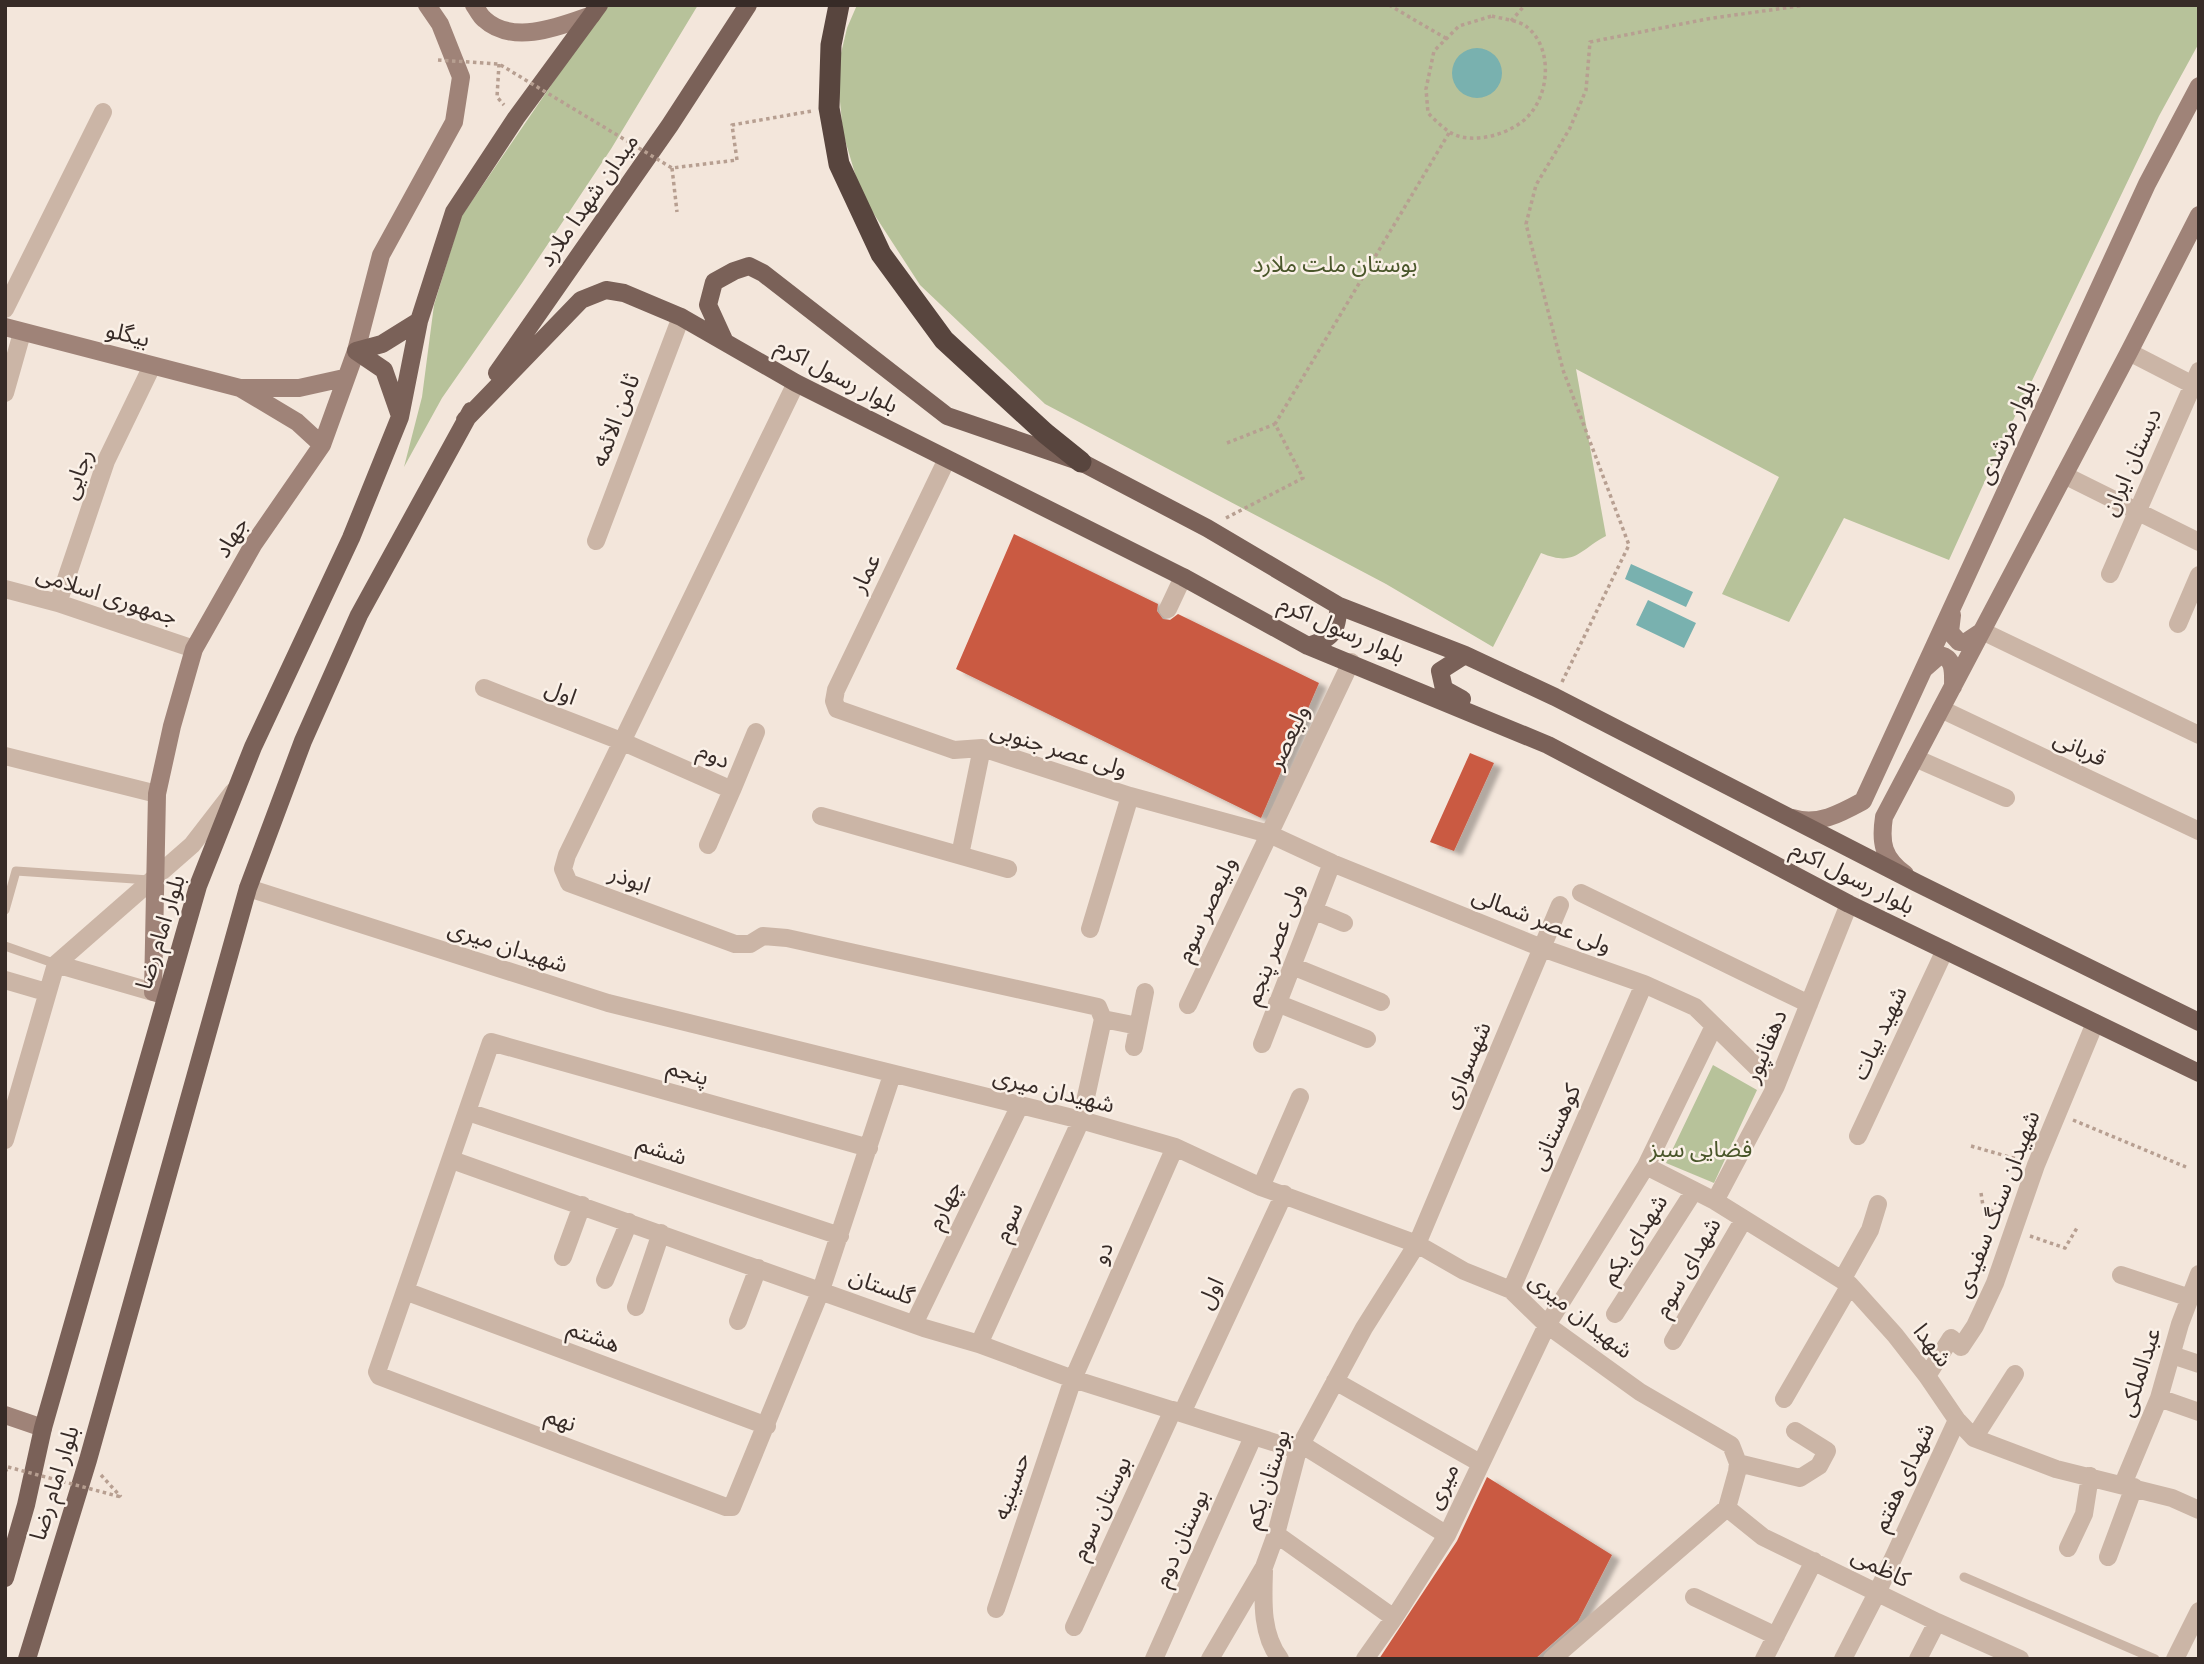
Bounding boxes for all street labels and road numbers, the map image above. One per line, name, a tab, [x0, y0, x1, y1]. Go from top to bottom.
street label: میدان شهدا ملارد	[531, 127, 644, 272]
street label: بیگلو	[103, 314, 153, 353]
street label: بلوار رسول اکرم	[769, 330, 904, 423]
street label: ثامن الائمه	[584, 369, 645, 470]
street label: بلوار مرشدی	[1969, 375, 2042, 488]
street label: دبستان ایران	[2094, 403, 2167, 520]
street label: رجایی	[54, 445, 99, 503]
street label: جهاد	[207, 511, 253, 562]
street label: عمار	[842, 548, 886, 598]
street label: جمهوری اسلامی	[33, 558, 181, 631]
street label: بلوار رسول اکرم	[1273, 588, 1410, 673]
street label: اول	[541, 672, 581, 711]
street label: ولیعصر	[1260, 700, 1315, 775]
street label: ولی عصر جنوبی	[987, 714, 1131, 783]
street label: قربانی	[2049, 723, 2111, 772]
street label: دوم	[692, 735, 735, 778]
street label: بلوار رسول اکرم	[1785, 833, 1920, 924]
street label: ولیعصر سوم	[1169, 851, 1246, 968]
street label: ابوذر	[605, 857, 655, 899]
street label: بلوار امام رضا	[128, 871, 195, 994]
street label: ولی عصر پنجم	[1237, 879, 1313, 1010]
street label: ولی عصر شمالی	[1468, 880, 1616, 959]
street label: شهیدان میری	[445, 913, 572, 978]
street label: شهید بیات	[1844, 981, 1912, 1084]
street label: دهقانپور	[1736, 1005, 1794, 1088]
street label: شهسواری	[1434, 1017, 1497, 1113]
street label: پنجم	[663, 1052, 712, 1094]
street label: شهیدان میری	[990, 1060, 1118, 1119]
street label: کوهستانی	[1523, 1079, 1587, 1174]
street label: شهیدان سنگ سفیدی	[1948, 1106, 2045, 1301]
street label: ششم	[633, 1128, 691, 1174]
street label: چهارم	[919, 1176, 971, 1236]
street label: شهدای یکم	[1594, 1188, 1676, 1291]
street label: سوم	[986, 1198, 1033, 1248]
street label: شهدای سوم	[1646, 1212, 1730, 1324]
street label: دو	[1084, 1237, 1119, 1268]
street label: گلستان	[846, 1260, 919, 1310]
street label: شهیدان میری	[1523, 1265, 1639, 1364]
street label: اول	[1190, 1272, 1229, 1313]
street label: هشتم	[563, 1313, 625, 1361]
street label: شهدا	[1908, 1317, 1959, 1372]
street label: عبدالملکی	[2111, 1324, 2166, 1420]
street label: نهم	[541, 1399, 581, 1440]
street label: شهدای هفتم	[1865, 1418, 1943, 1537]
street label: بلوار امام رضا	[22, 1422, 89, 1545]
street label: بوستان یکم	[1237, 1426, 1299, 1533]
street label: حسینیه	[986, 1448, 1035, 1523]
street label: بوستان سوم	[1064, 1451, 1141, 1566]
street label: میری	[1418, 1458, 1465, 1513]
street label: بوستان دوم	[1146, 1485, 1219, 1593]
street label: کاظمی	[1847, 1540, 1916, 1592]

